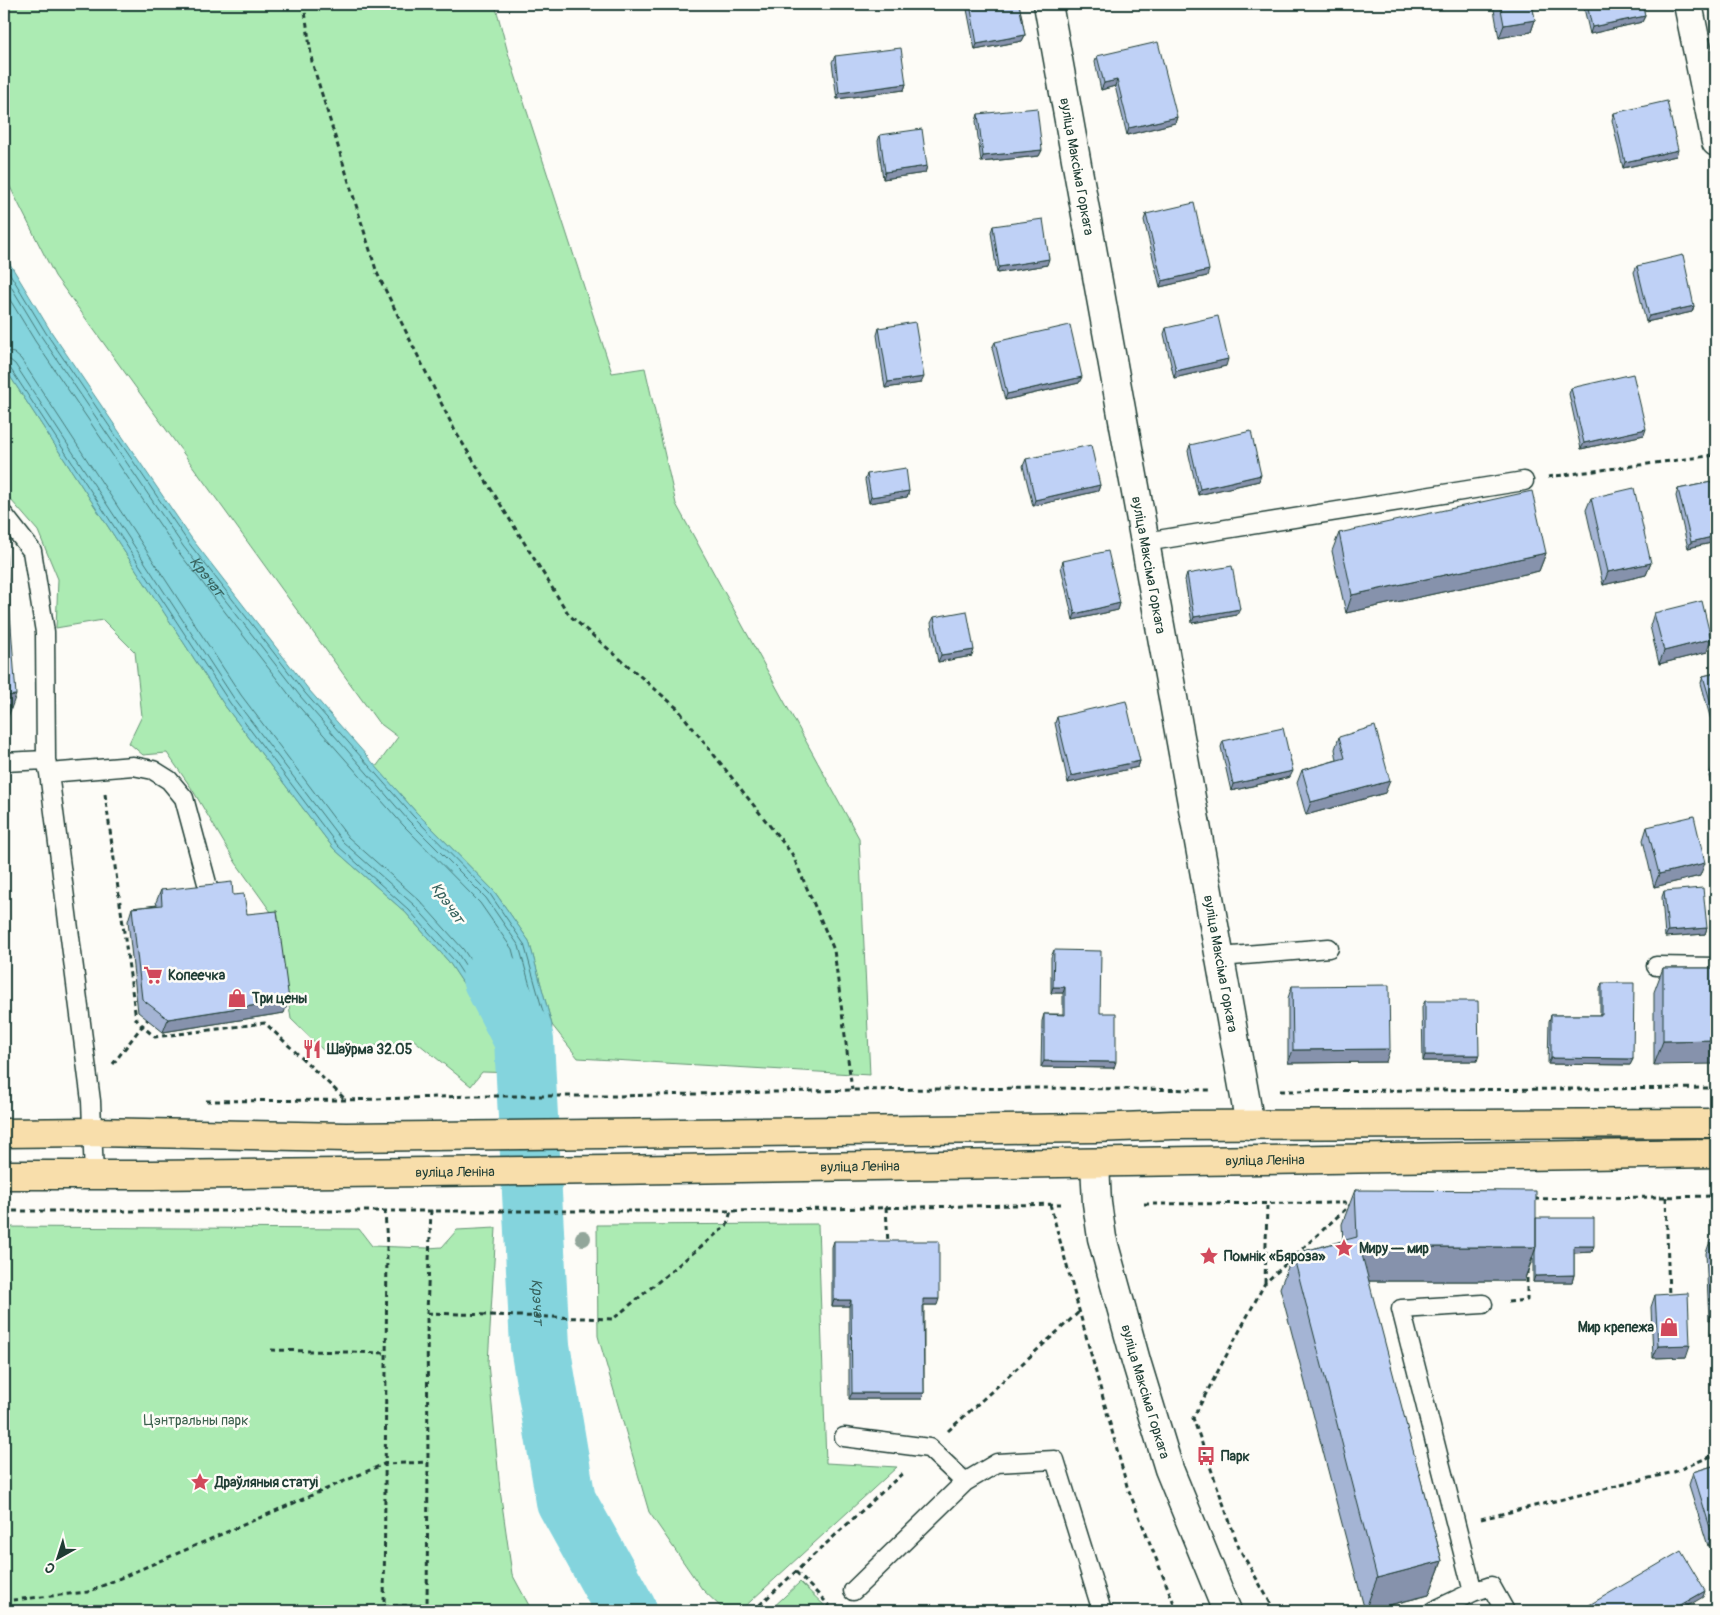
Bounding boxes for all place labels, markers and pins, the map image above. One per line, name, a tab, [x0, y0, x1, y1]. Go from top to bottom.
supermarket icon: Копеечка	[142, 964, 164, 986]
place label: Копеечка	[168, 967, 226, 984]
shop icon: Три цены	[226, 987, 248, 1009]
place label: Три цены	[251, 990, 307, 1007]
restaurant icon: Шаўрма 32.05	[301, 1038, 323, 1060]
place label: Шаўрма 32.05	[326, 1041, 413, 1058]
place icon: Миру — мир	[1333, 1237, 1355, 1259]
place label: Миру — мир	[1359, 1240, 1429, 1257]
place icon: Помнік «Бяроза»	[1198, 1245, 1220, 1267]
place label: Помнік «Бяроза»	[1224, 1248, 1326, 1265]
shop icon: Мир крепежа	[1658, 1316, 1680, 1338]
place label: Мир крепежа	[1578, 1319, 1654, 1336]
bus stop icon: Парк	[1195, 1445, 1217, 1467]
place label: Парк	[1221, 1448, 1250, 1465]
place icon: Драўляныя статуі	[189, 1471, 211, 1493]
place label: Драўляныя статуі	[214, 1474, 318, 1491]

